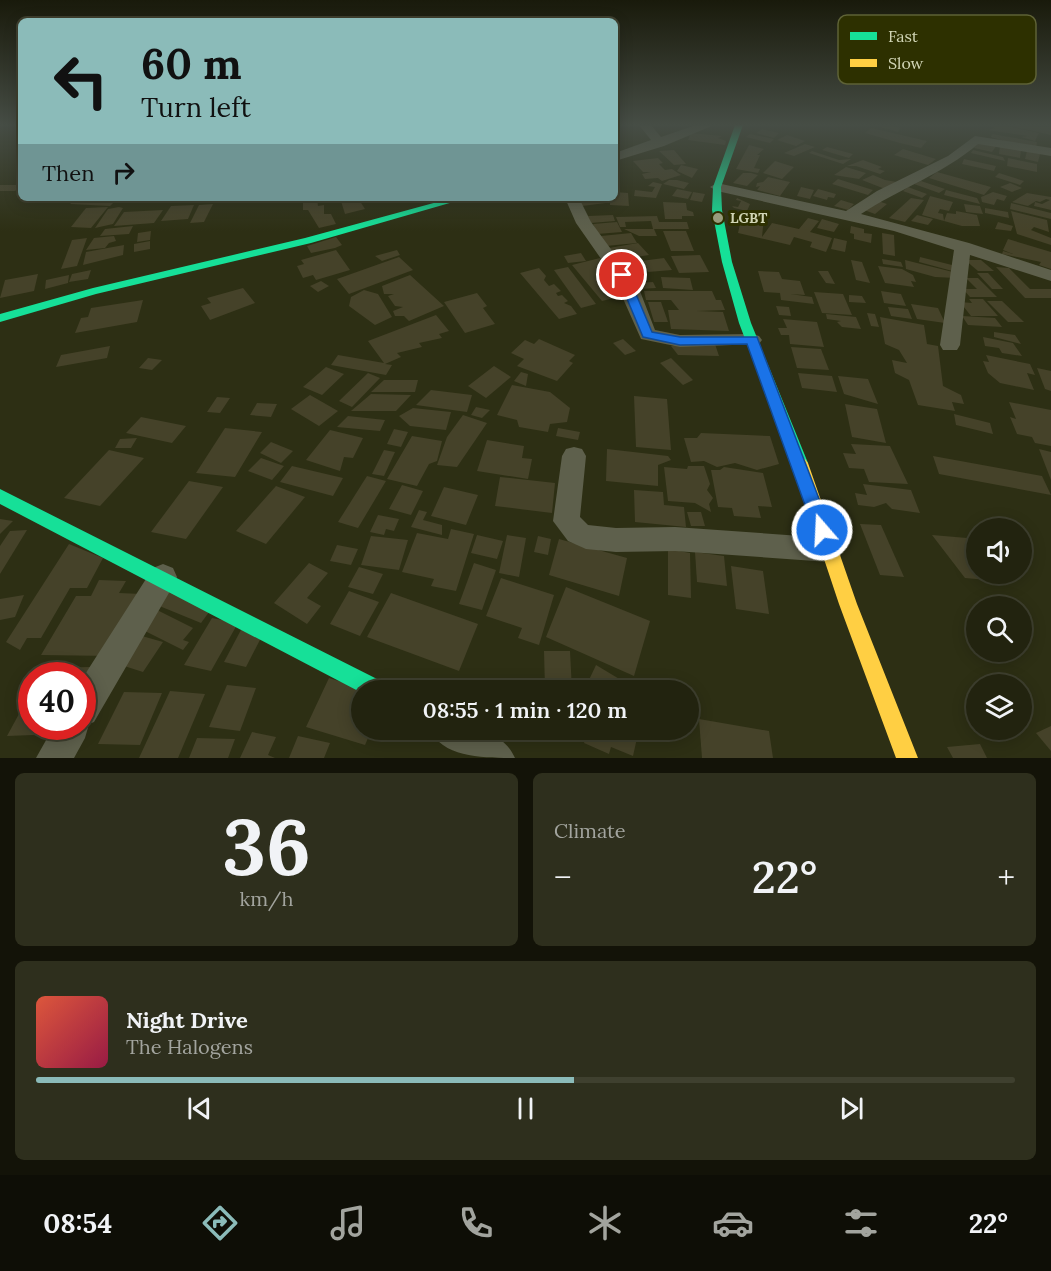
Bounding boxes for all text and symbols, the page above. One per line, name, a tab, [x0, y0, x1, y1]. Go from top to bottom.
legend	[838, 15, 1036, 84]
text: Fast	[888, 26, 919, 46]
text: 60 m	[141, 37, 242, 91]
icon: left	[42, 42, 120, 120]
text: Slow	[888, 53, 924, 73]
text: Turn left	[141, 90, 251, 124]
icon: right	[107, 156, 140, 189]
text: Then	[42, 159, 95, 187]
place label: LGBT	[730, 209, 767, 227]
marker: LGBT	[711, 211, 725, 225]
pin	[596, 249, 647, 300]
icon: arrive	[605, 258, 638, 291]
position arrow	[790, 498, 854, 562]
map controls	[966, 518, 1032, 740]
button: sound	[966, 518, 1032, 584]
button: search	[966, 596, 1032, 662]
speed limit sign: 40	[18, 662, 96, 740]
button: layers	[966, 674, 1032, 740]
text: 08:55 · 1 min · 120 m	[423, 696, 627, 724]
text: 36	[222, 797, 311, 896]
text: Climate	[554, 818, 626, 843]
text: 22°	[752, 848, 817, 905]
text: −	[554, 856, 572, 898]
text: +	[998, 856, 1015, 898]
text: km/h	[239, 886, 294, 911]
text: Night Drive	[126, 1006, 248, 1034]
text: The Halogens	[126, 1034, 253, 1059]
icon: previous	[183, 1092, 216, 1125]
icon: pause	[509, 1092, 542, 1125]
icon: next	[835, 1092, 868, 1125]
icon: directions	[199, 1202, 241, 1244]
icon: music	[327, 1202, 369, 1244]
icon: phone	[455, 1202, 497, 1244]
icon: climate	[584, 1202, 626, 1244]
icon: car	[712, 1202, 754, 1244]
icon: filters	[840, 1202, 882, 1244]
text: 08:54	[43, 1206, 112, 1240]
text: 22°	[969, 1206, 1008, 1240]

